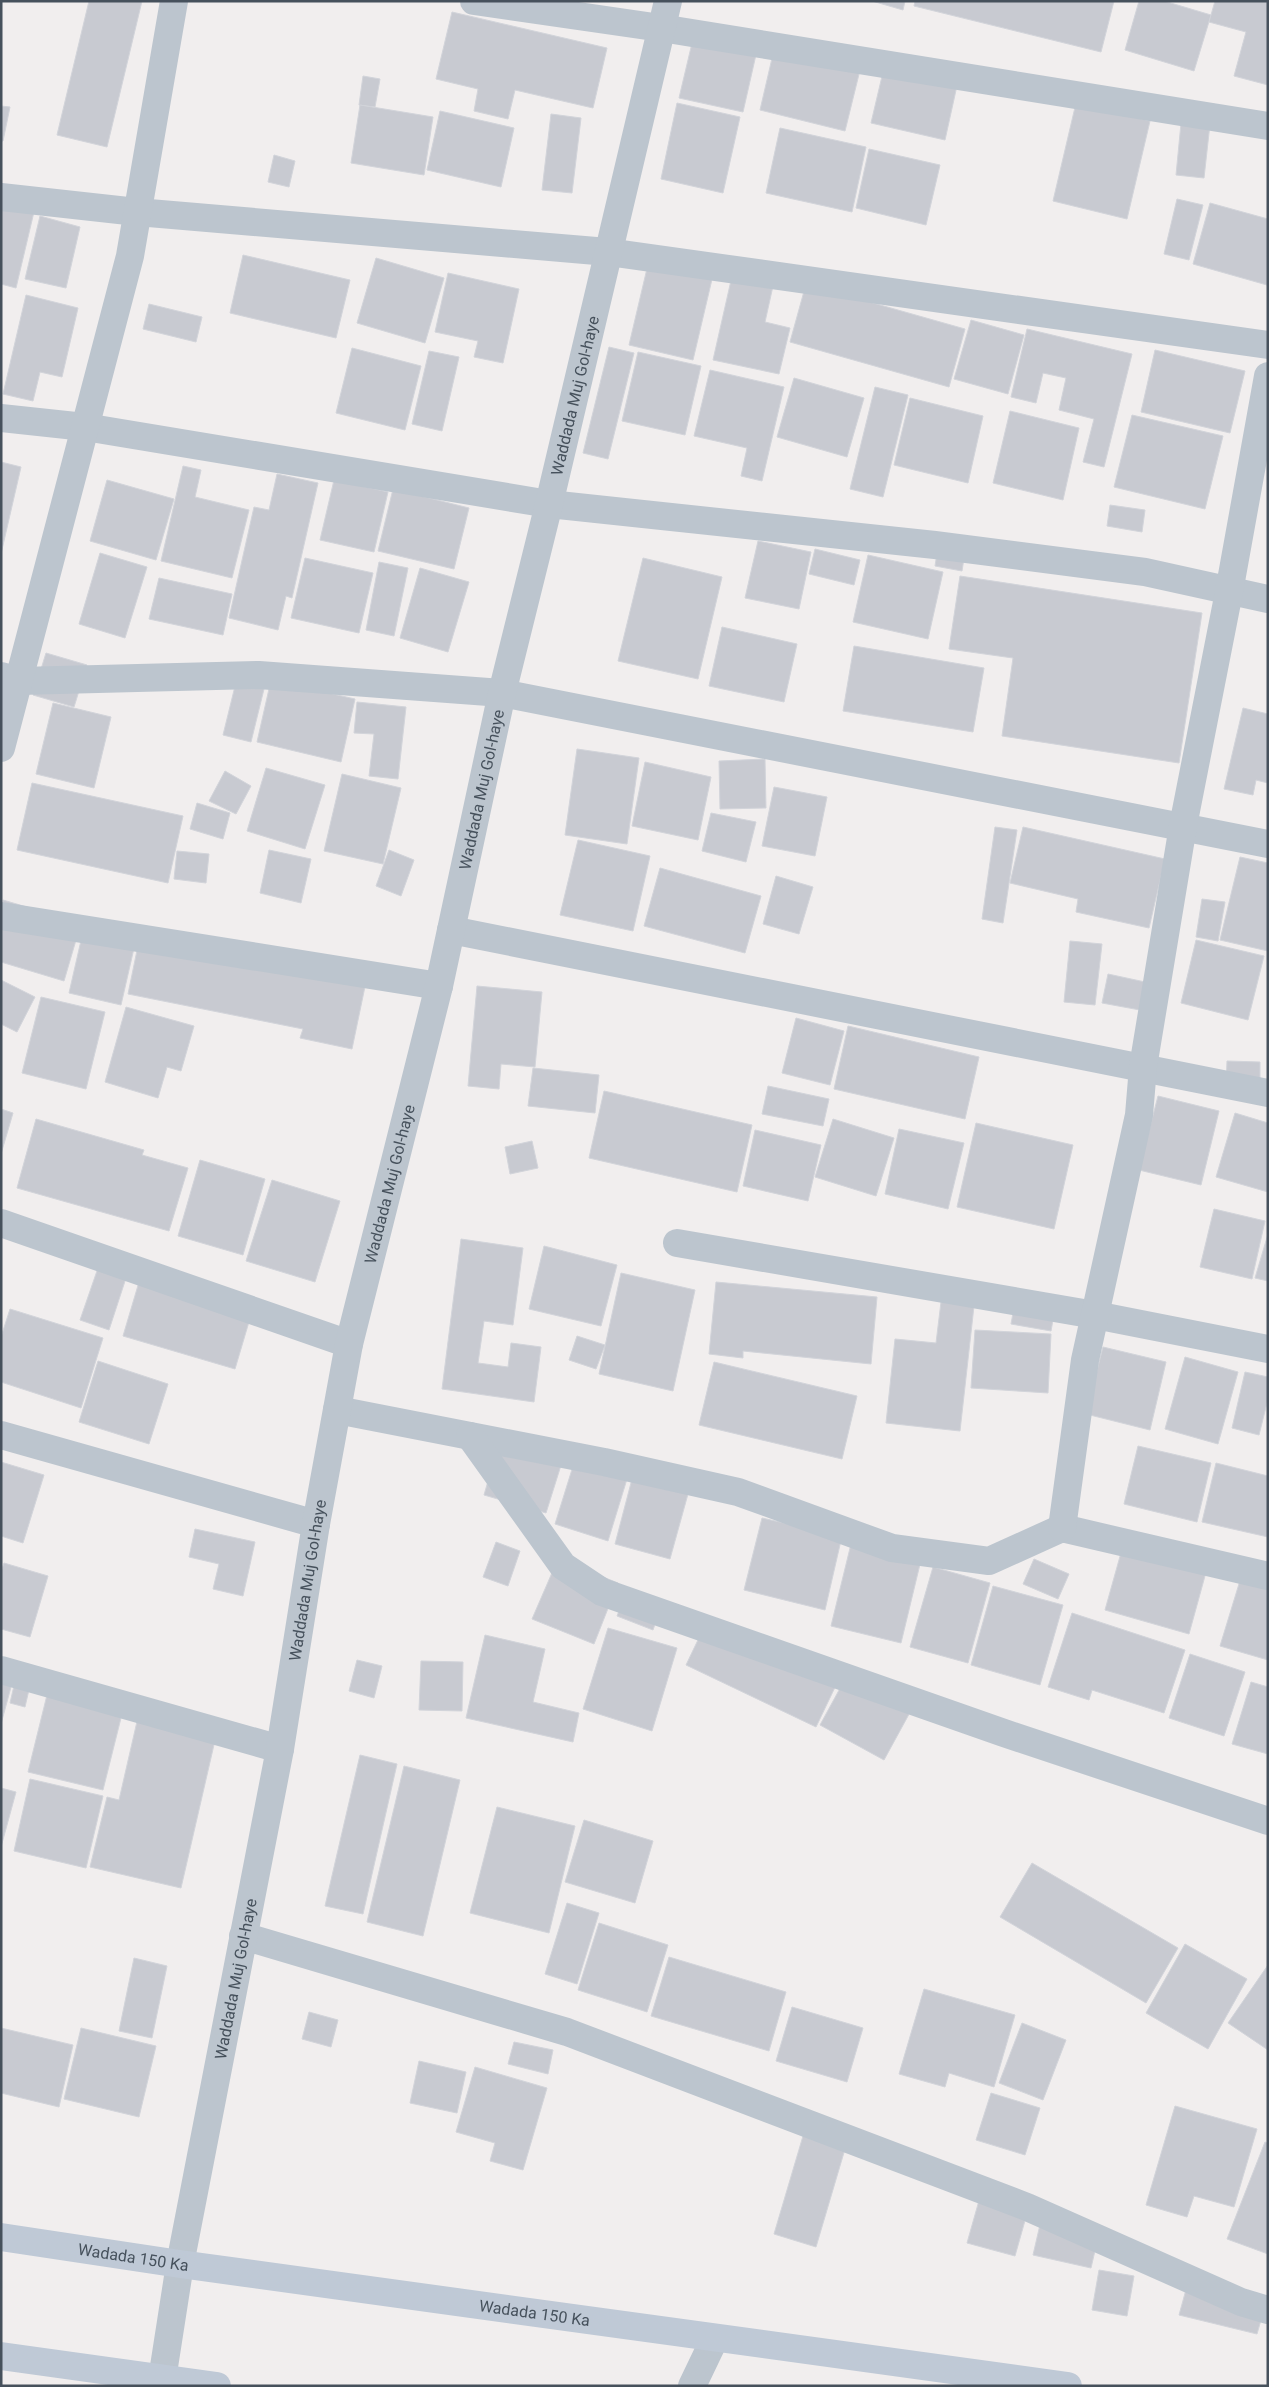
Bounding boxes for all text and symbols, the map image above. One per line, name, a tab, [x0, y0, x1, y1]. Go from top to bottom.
street label: Waddada Muj Gol-haye	[547, 314, 603, 477]
street label: Waddada Muj Gol-haye	[455, 708, 508, 871]
street label: Waddada Muj Gol-haye	[360, 1102, 418, 1265]
street label: Waddada Muj Gol-haye	[285, 1498, 330, 1662]
street label: Waddada Muj Gol-haye	[210, 1897, 260, 2061]
street label: Wadada 150 Ka	[77, 2239, 190, 2275]
street label: Wadada 150 Ka	[478, 2296, 591, 2330]

